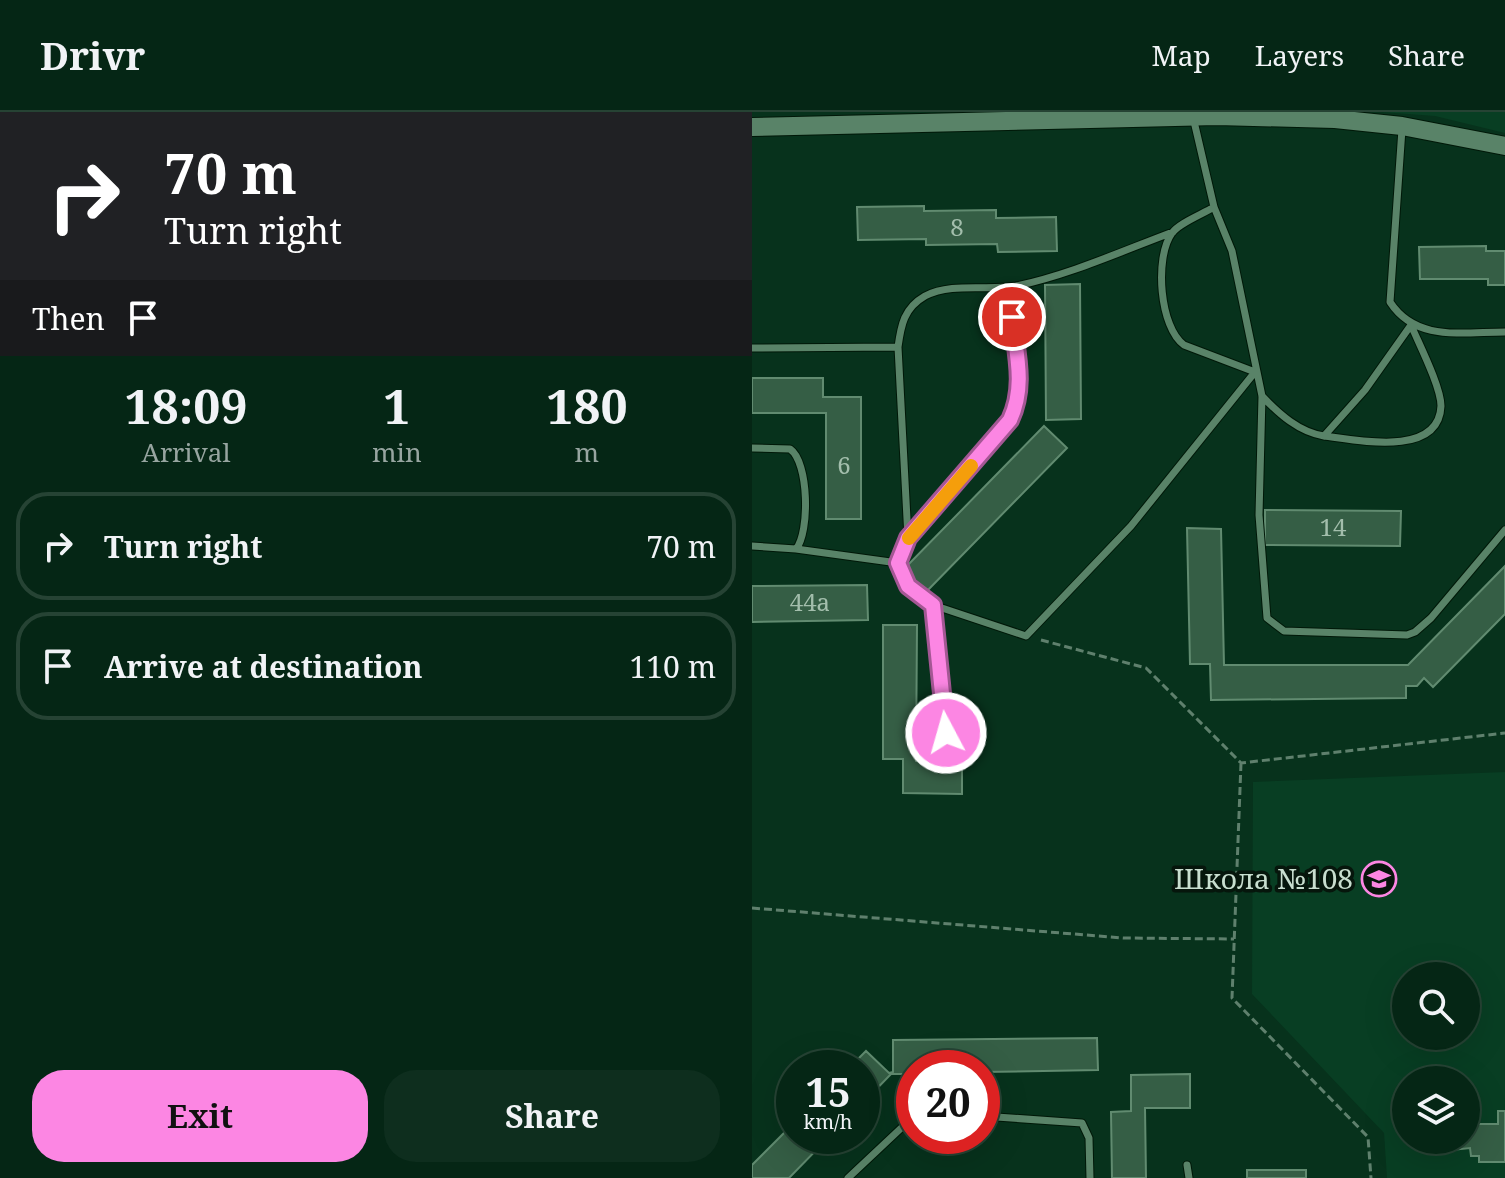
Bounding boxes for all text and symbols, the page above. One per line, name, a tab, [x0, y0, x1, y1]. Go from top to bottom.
text: Drivr	[40, 29, 145, 81]
text: Map	[1152, 36, 1211, 74]
text: Layers	[1255, 36, 1344, 74]
text: Share	[1388, 36, 1465, 74]
text: 70 m	[164, 134, 297, 210]
icon: right	[32, 144, 136, 248]
text: Turn right	[164, 206, 342, 255]
house number: 8	[950, 210, 964, 243]
pin	[978, 283, 1046, 351]
icon: arrive	[990, 295, 1034, 339]
icon: arrive	[121, 296, 165, 340]
text: Then	[32, 298, 105, 339]
text: 18:09	[124, 373, 248, 438]
text: 1	[383, 373, 410, 438]
text: 180	[546, 373, 628, 438]
text: Arrival	[142, 434, 230, 470]
text: min	[372, 434, 422, 470]
text: m	[575, 434, 599, 470]
house number: 6	[837, 448, 851, 481]
house number: 14	[1320, 510, 1347, 543]
icon: right	[36, 524, 80, 568]
text: Turn right	[104, 526, 262, 567]
text: 70 m	[646, 526, 716, 567]
house number: 44а	[790, 585, 830, 618]
icon: arrive	[36, 644, 80, 688]
text: Arrive at destination	[104, 646, 423, 687]
text: 110 m	[630, 646, 716, 687]
position arrow	[904, 691, 988, 775]
place label: Школа №108	[1174, 859, 1353, 897]
school or university icon: Школа №108	[1360, 860, 1398, 898]
map controls	[1392, 962, 1480, 1154]
button: search	[1392, 962, 1480, 1050]
speed limit sign: 20	[896, 1050, 1000, 1154]
text: 15	[805, 1064, 851, 1119]
button: layers	[1392, 1066, 1480, 1154]
button: Exit	[32, 1070, 368, 1162]
button: Share	[384, 1070, 720, 1162]
text: km/h	[803, 1108, 853, 1135]

